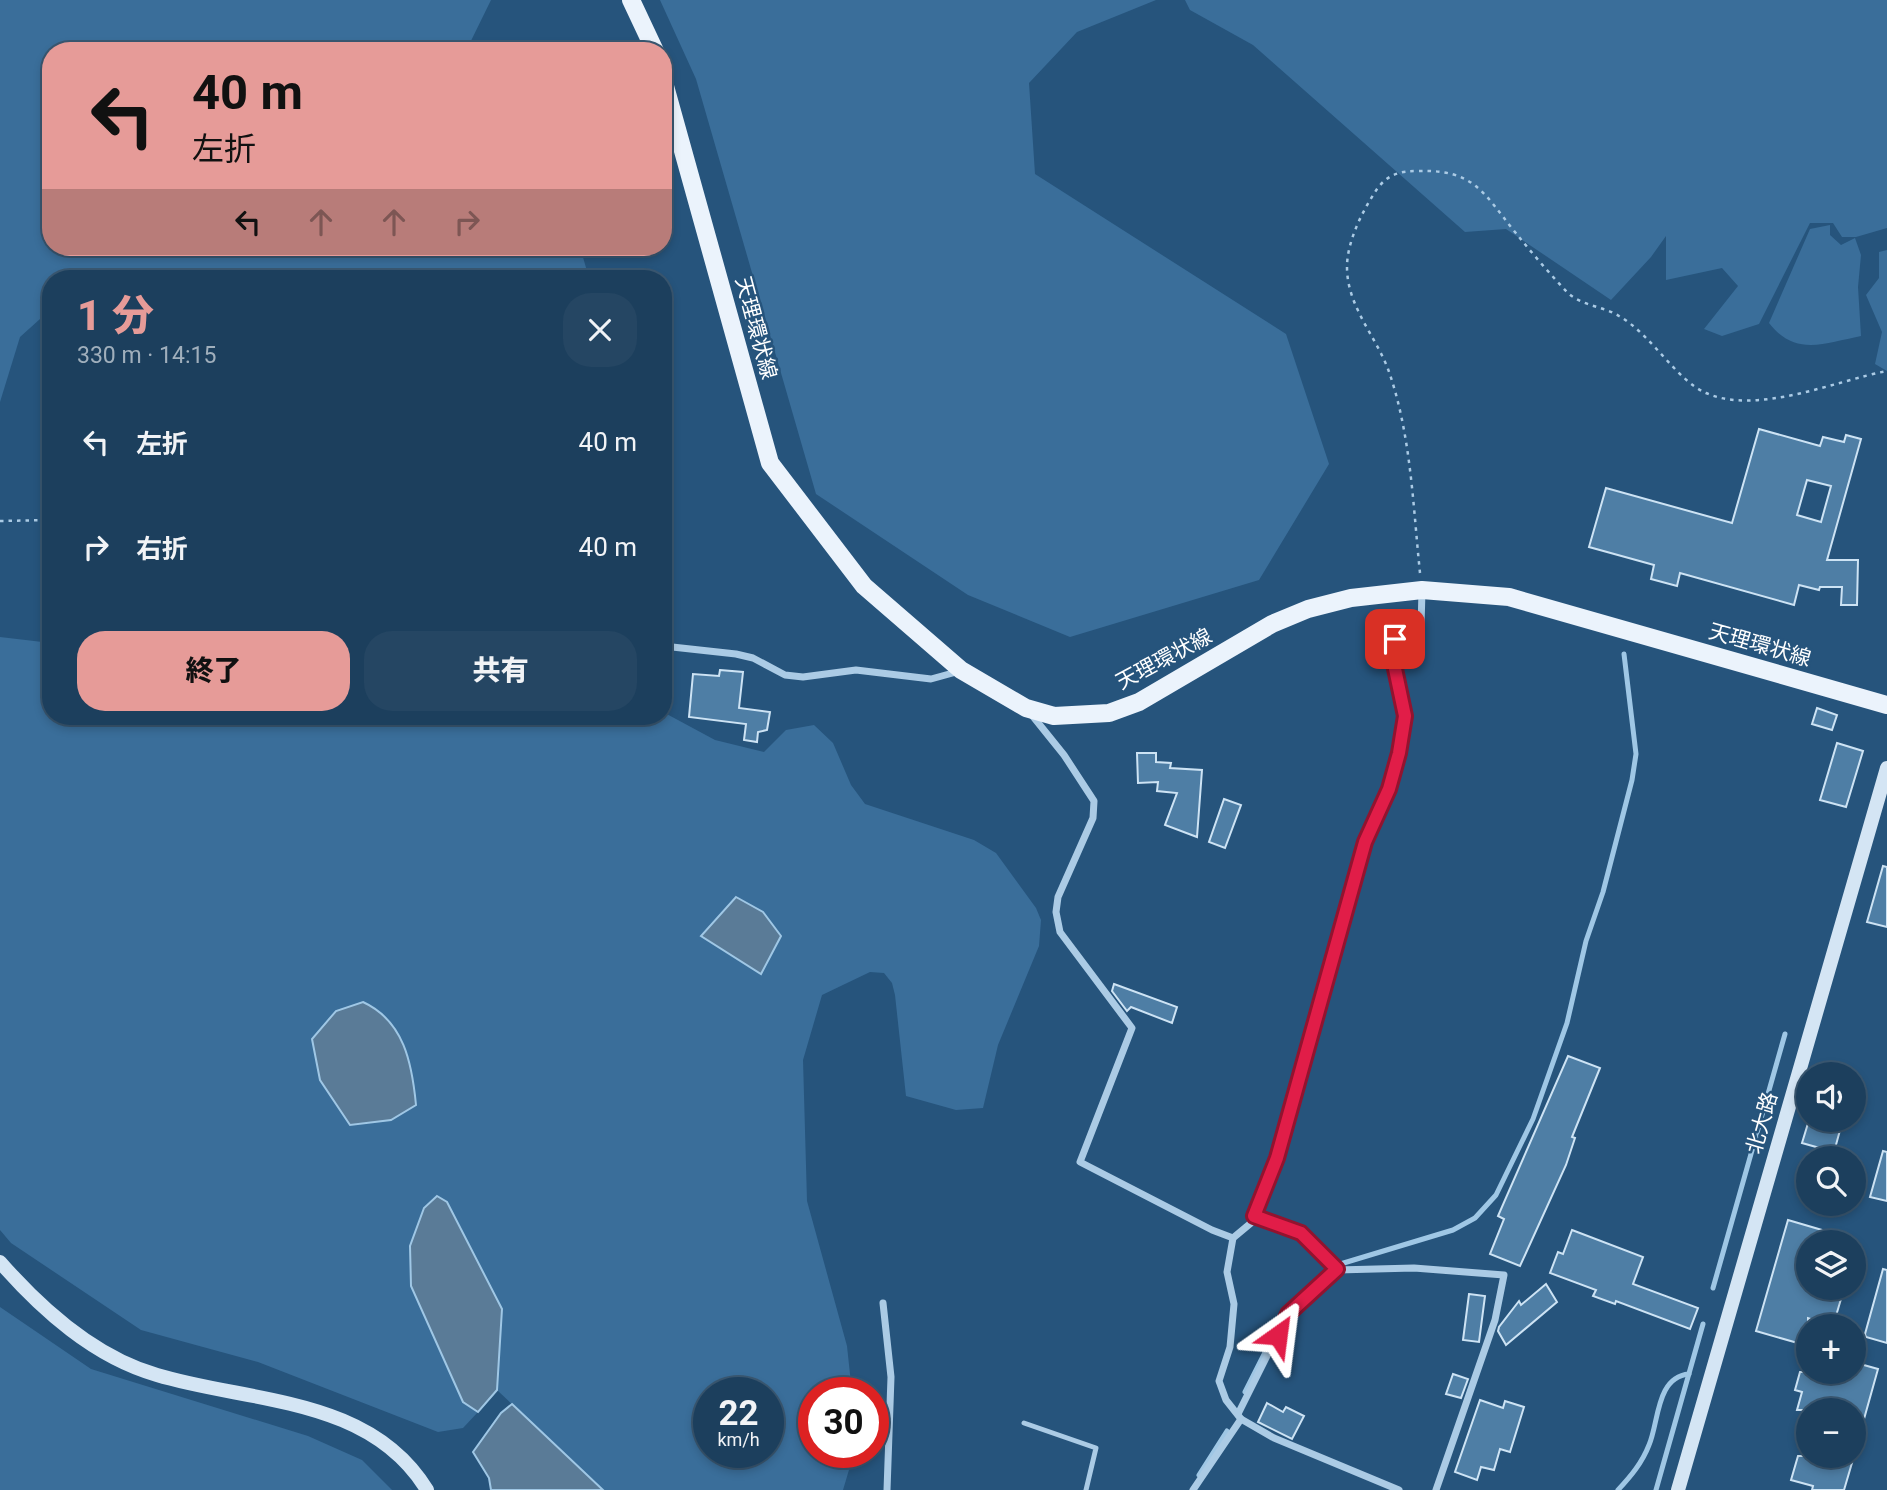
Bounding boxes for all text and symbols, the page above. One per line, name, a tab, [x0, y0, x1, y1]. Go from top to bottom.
text: 40 m	[192, 64, 303, 121]
icon: left	[77, 70, 168, 161]
text: 左折	[192, 130, 256, 168]
icon: left	[229, 203, 267, 241]
icon: ahead	[302, 203, 340, 241]
icon: ahead	[375, 203, 413, 241]
icon: right	[448, 203, 486, 241]
street label: 天理環状線	[731, 274, 781, 382]
text: 1 分	[77, 291, 154, 340]
button: close	[563, 293, 637, 367]
text: 330 m · 14:15	[77, 342, 216, 369]
icon: left	[77, 423, 115, 461]
text: 40 m	[579, 427, 637, 457]
text: 左折	[136, 429, 188, 459]
icon: right	[77, 528, 115, 566]
text: 40 m	[579, 532, 637, 562]
text: 右折	[136, 534, 188, 564]
pin	[1365, 609, 1425, 669]
street label: 天理環状線	[1706, 619, 1814, 671]
icon: arrive	[1376, 620, 1414, 658]
street label: 天理環状線	[1112, 624, 1216, 694]
button: 終了	[77, 631, 350, 711]
button: 共有	[364, 631, 637, 711]
map controls	[1796, 1062, 1866, 1468]
button: sound	[1796, 1062, 1866, 1132]
street label: 北大路	[1742, 1089, 1782, 1157]
button: search	[1796, 1146, 1866, 1216]
button: layers	[1796, 1230, 1866, 1300]
position arrow	[1241, 1298, 1315, 1372]
button: +	[1796, 1314, 1866, 1384]
speed limit sign: 30	[798, 1377, 889, 1468]
text: 22	[718, 1393, 759, 1434]
button: −	[1796, 1398, 1866, 1468]
text: km/h	[717, 1429, 760, 1450]

